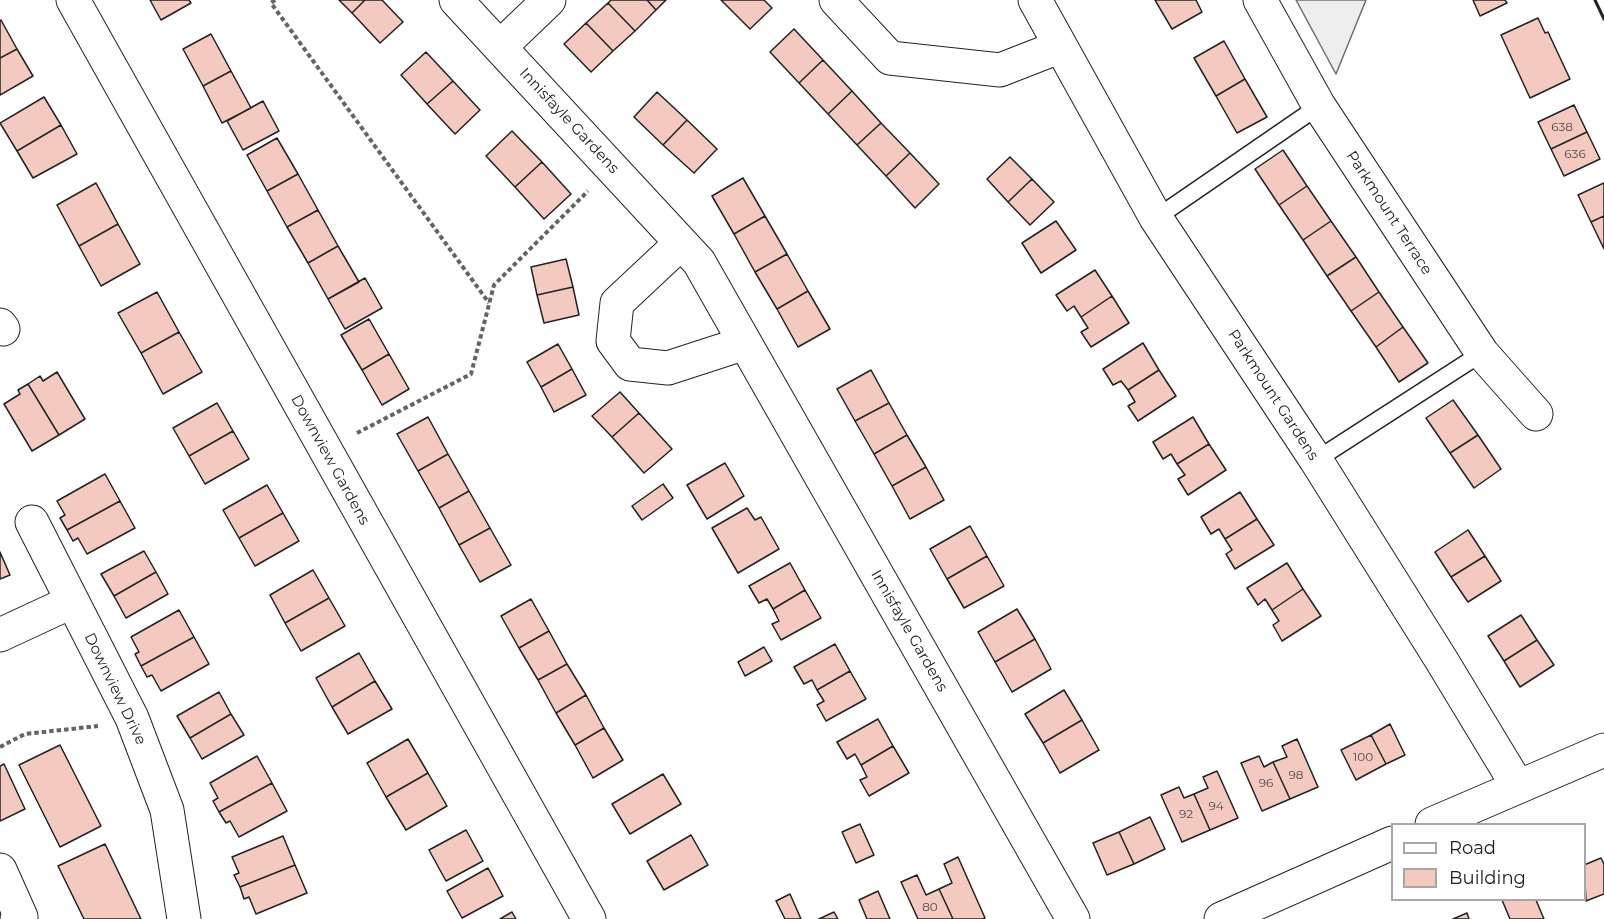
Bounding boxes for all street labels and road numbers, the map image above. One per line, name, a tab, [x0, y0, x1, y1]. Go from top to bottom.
street label: Innisfayle Gardens	[515, 64, 623, 178]
street label: Parkmount Terrace	[1342, 148, 1436, 278]
street label: Parkmount Gardens	[1224, 326, 1322, 464]
street label: Downview Gardens	[287, 392, 373, 528]
street label: Innisfayle Gardens	[867, 567, 951, 695]
street label: Downview Drive	[80, 630, 150, 748]

